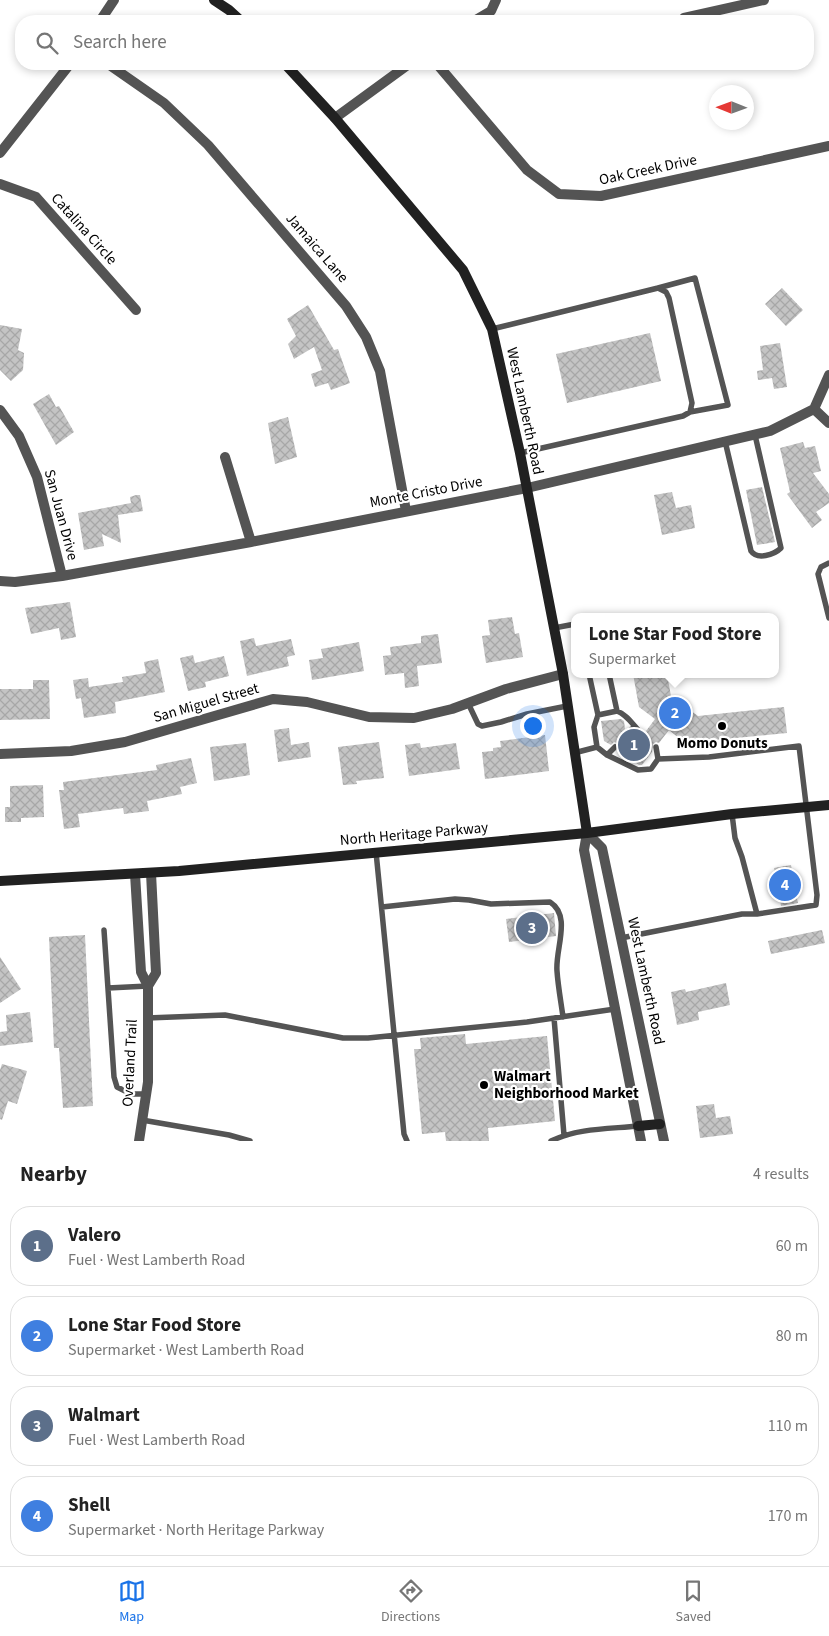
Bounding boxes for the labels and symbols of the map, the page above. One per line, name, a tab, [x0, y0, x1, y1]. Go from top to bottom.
north arrow	[709, 85, 754, 130]
street label: Oak Creek Drive	[597, 149, 699, 191]
street label: Catalina Circle	[46, 189, 122, 269]
street label: Jamaica Lane	[281, 209, 353, 287]
street label: West Lamberth Road	[501, 345, 549, 477]
street label: San Juan Drive	[39, 467, 83, 563]
street label: Monte Cristo Drive	[368, 471, 484, 513]
street label: San Miguel Street	[151, 678, 261, 728]
pin: 2	[659, 694, 691, 732]
your location	[520, 713, 546, 739]
marker: Momo Donuts	[716, 720, 728, 732]
pin: 1	[618, 726, 650, 764]
place label: Momo Donuts	[676, 733, 768, 754]
street label: North Heritage Parkway	[339, 817, 489, 851]
pin: 4	[769, 866, 801, 904]
pin: 3	[516, 909, 548, 947]
street label: West Lamberth Road	[622, 915, 670, 1047]
street label: Overland Trail	[117, 1018, 143, 1107]
place label: Walmart Neighborhood Market	[494, 1066, 639, 1104]
marker: Walmart Neighborhood Market	[478, 1079, 490, 1091]

